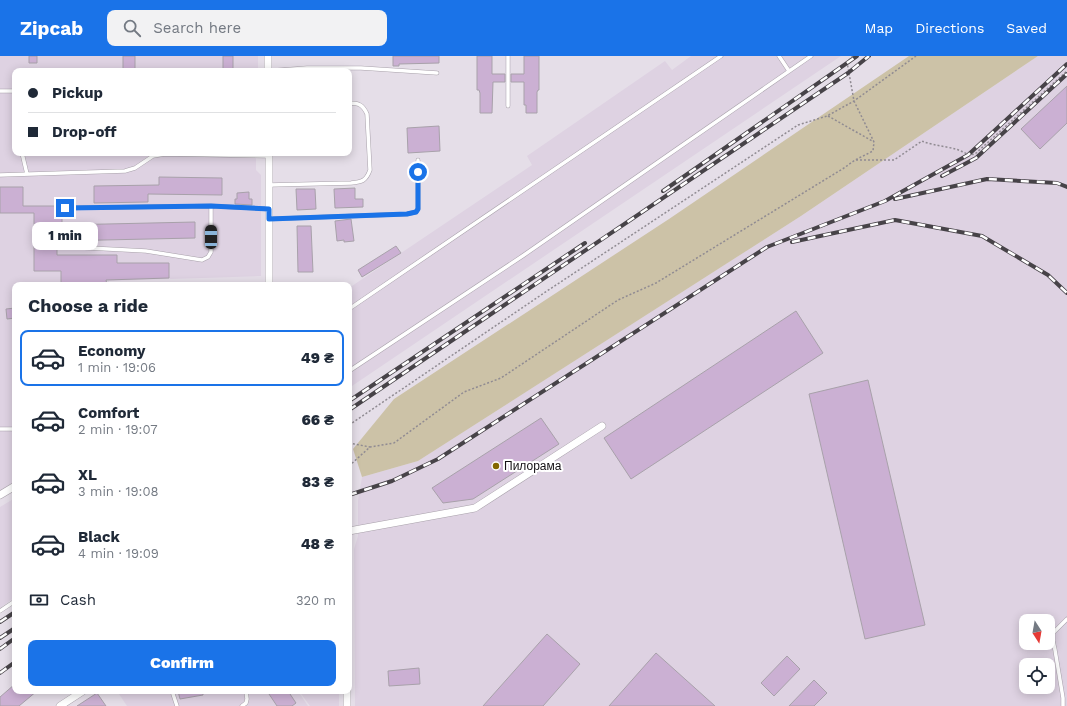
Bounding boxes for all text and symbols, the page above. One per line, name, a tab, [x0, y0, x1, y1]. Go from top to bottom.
search box	[107, 10, 387, 46]
text: Zipcab	[20, 17, 83, 40]
icon: search	[121, 17, 143, 39]
text: Search here	[153, 19, 241, 37]
text: Map	[865, 20, 893, 36]
text: Directions	[915, 20, 984, 36]
text: Saved	[1006, 20, 1047, 36]
text: Pickup	[52, 84, 103, 102]
text: Drop-off	[52, 123, 117, 141]
route start	[409, 163, 427, 181]
route end	[56, 199, 74, 217]
callout: 1 min	[32, 222, 98, 250]
car	[205, 225, 217, 249]
text: 1 min	[48, 228, 82, 243]
text: Choose a ride	[28, 295, 148, 316]
icon: car	[30, 340, 66, 376]
text: Economy	[78, 342, 145, 360]
text: 49 ₴	[301, 349, 334, 367]
text: 1 min · 19:06	[78, 360, 156, 375]
icon: car	[30, 402, 66, 438]
text: Comfort	[78, 404, 139, 422]
text: 66 ₴	[301, 411, 334, 429]
text: 2 min · 19:07	[78, 422, 158, 437]
place label: Пилорама	[504, 459, 562, 473]
marker: Пилорама	[491, 461, 501, 471]
icon: car	[30, 464, 66, 500]
text: XL	[78, 466, 97, 484]
text: 83 ₴	[302, 473, 334, 491]
text: 3 min · 19:08	[78, 484, 158, 499]
icon: car	[30, 526, 66, 562]
text: Black	[78, 528, 120, 546]
text: 48 ₴	[301, 535, 334, 553]
text: 4 min · 19:09	[78, 546, 159, 561]
icon: cash	[28, 589, 50, 611]
text: Cash	[60, 591, 96, 609]
text: 320 m	[296, 593, 336, 608]
north arrow	[1019, 614, 1055, 650]
map controls	[1019, 614, 1055, 694]
button: Confirm	[28, 640, 336, 686]
button: locate	[1019, 658, 1055, 694]

